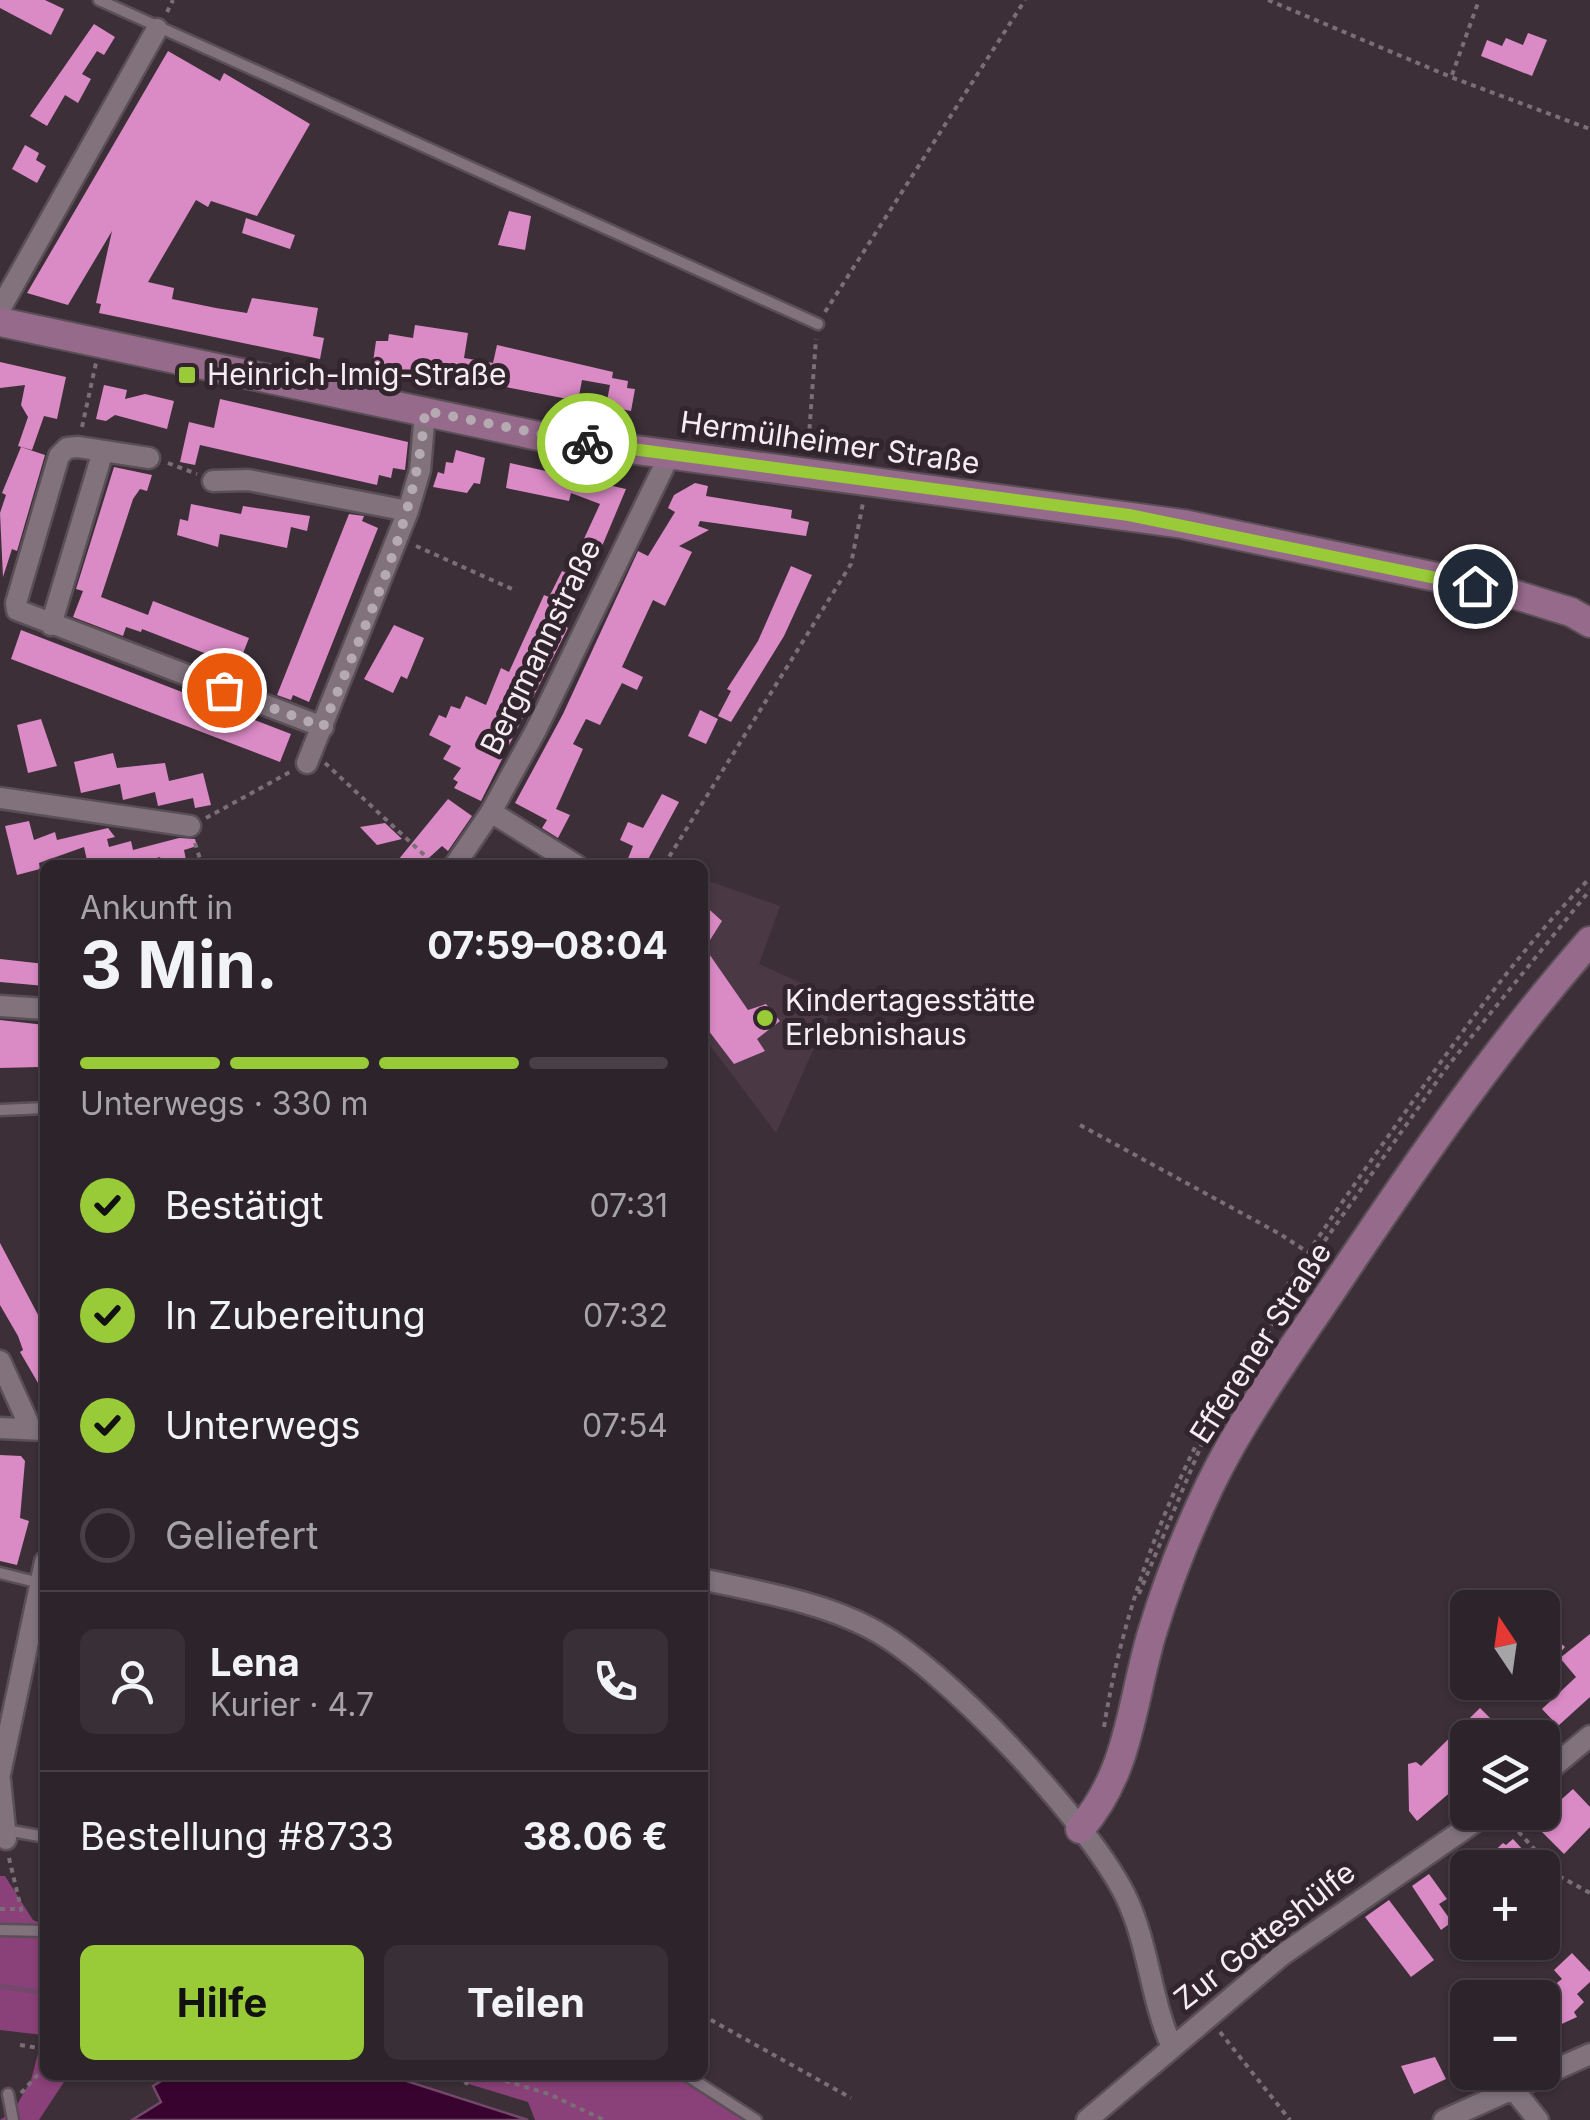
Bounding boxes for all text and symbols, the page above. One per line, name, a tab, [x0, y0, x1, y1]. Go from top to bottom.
place label: Heinrich-Imig-Straße	[207, 356, 506, 392]
marker: Heinrich-Imig-Straße	[176, 364, 198, 386]
courier	[537, 393, 637, 493]
street label: Hermülheimer Straße	[678, 403, 982, 481]
icon: bike	[560, 416, 615, 471]
street label: Bergmannstraße	[472, 533, 608, 760]
pin	[1433, 544, 1518, 629]
icon: home	[1448, 559, 1503, 614]
pin	[182, 648, 267, 733]
icon: bag	[197, 663, 252, 718]
text: Ankunft in	[80, 888, 233, 927]
text: 07:59–08:04	[427, 922, 668, 968]
text: 3 Min.	[80, 925, 278, 1004]
place label: Kindertagesstätte Erlebnishaus	[785, 982, 1036, 1052]
marker: Kindertagesstätte Erlebnishaus	[754, 1007, 776, 1029]
text: Unterwegs · 330 m	[80, 1084, 369, 1123]
icon: check	[80, 1178, 135, 1233]
text: Bestätigt	[165, 1182, 323, 1228]
text: 07:31	[589, 1186, 668, 1225]
street label: Efferener Straße	[1182, 1235, 1338, 1450]
icon: check	[80, 1288, 135, 1343]
text: In Zubereitung	[165, 1292, 426, 1338]
text: 07:32	[583, 1296, 668, 1335]
icon: check	[80, 1398, 135, 1453]
text: Unterwegs	[165, 1402, 361, 1448]
text: 07:54	[582, 1406, 668, 1445]
text: Geliefert	[165, 1512, 319, 1558]
north arrow	[1450, 1590, 1560, 1700]
map controls	[1450, 1590, 1560, 2090]
button: person	[80, 1629, 185, 1734]
button: phone	[563, 1629, 668, 1734]
text: Lena	[210, 1639, 300, 1685]
text: Kurier · 4.7	[210, 1685, 374, 1724]
button: layers	[1450, 1720, 1560, 1830]
text: Bestellung #8733	[80, 1813, 394, 1859]
text: 38.06 €	[523, 1813, 668, 1859]
button: +	[1450, 1850, 1560, 1960]
street label: Zur Gotteshülfe	[1167, 1854, 1362, 2017]
button: Hilfe	[80, 1945, 364, 2060]
button: Teilen	[384, 1945, 668, 2060]
button: −	[1450, 1980, 1560, 2090]

